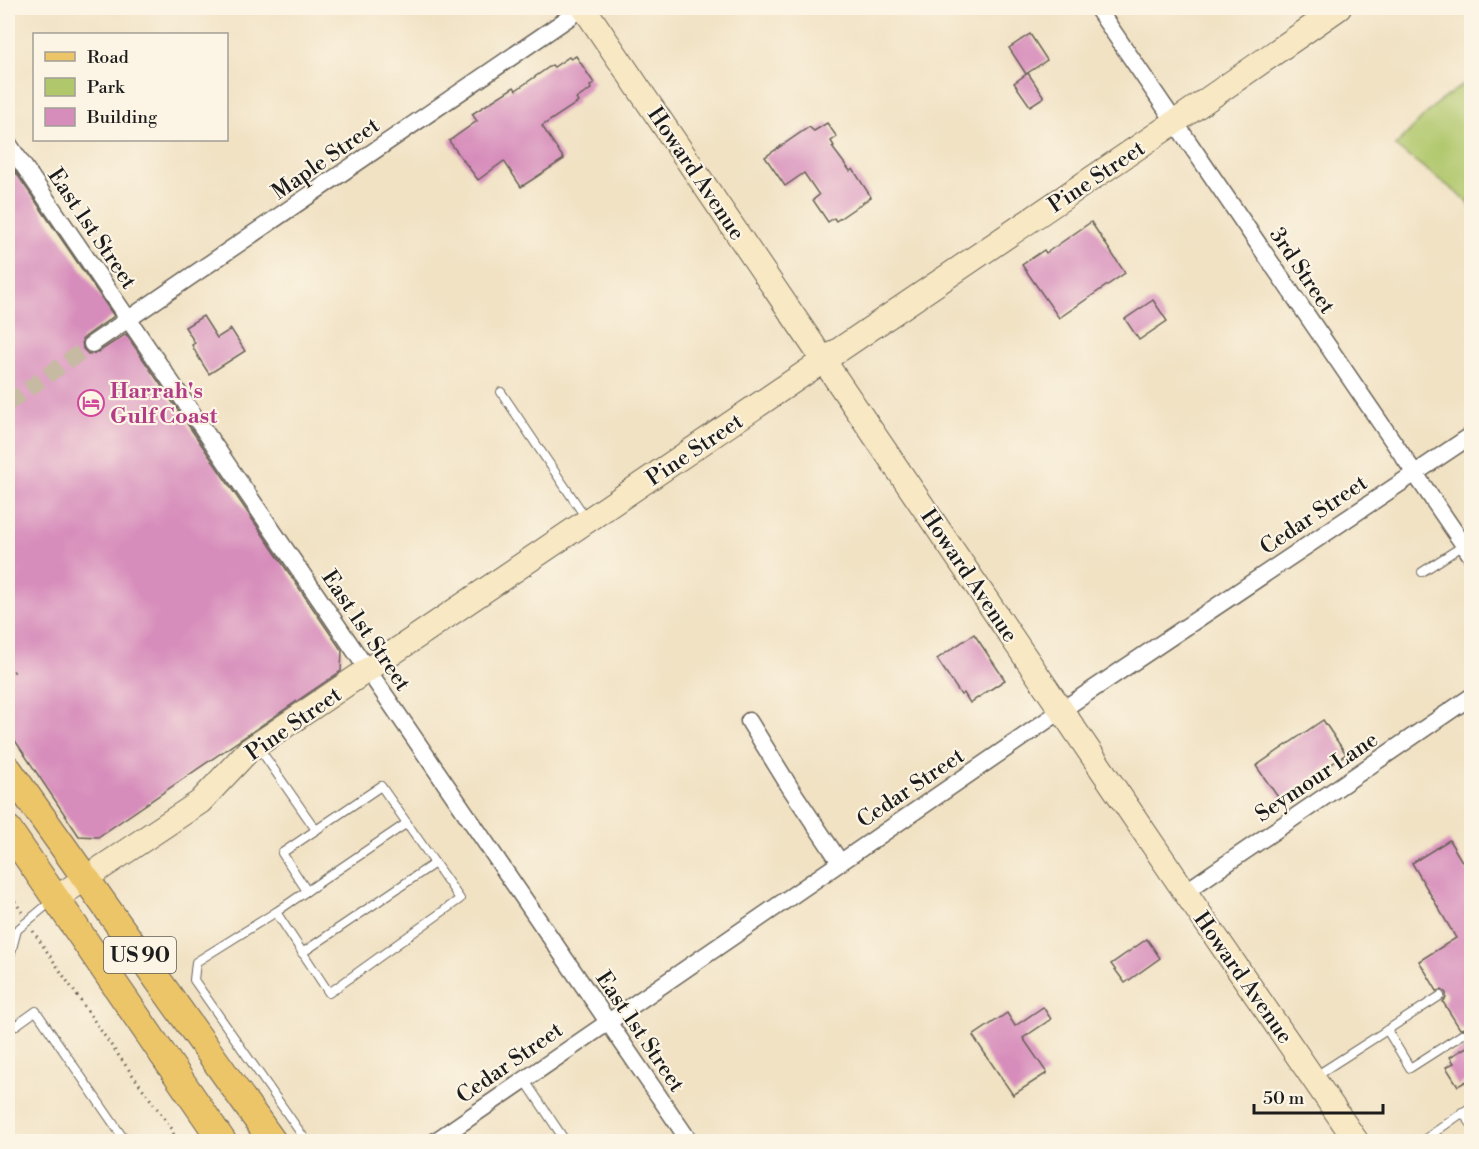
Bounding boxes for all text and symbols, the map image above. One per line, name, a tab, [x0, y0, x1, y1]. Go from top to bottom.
legend	[33, 33, 228, 141]
text: Road	[87, 46, 130, 69]
text: Park	[87, 76, 126, 99]
street label: Howard Avenue	[641, 102, 750, 246]
text: Building	[86, 106, 158, 129]
street label: Maple Street	[267, 112, 385, 206]
street label: Pine Street	[1043, 135, 1150, 219]
street label: East 1st Street	[41, 163, 142, 295]
street label: 3rd Street	[1263, 223, 1341, 319]
place label: Harrah's Gulf Coast	[110, 378, 217, 430]
hotel icon: Harrah's Gulf Coast	[76, 388, 106, 418]
street label: Pine Street	[641, 408, 748, 492]
street label: Cedar Street	[1255, 469, 1373, 561]
street label: Howard Avenue	[914, 504, 1023, 648]
street label: East 1st Street	[315, 565, 416, 697]
street label: Pine Street	[241, 681, 347, 767]
street label: Seymour Lane	[1250, 726, 1383, 828]
street label: Cedar Street	[852, 742, 970, 834]
street label: Howard Avenue	[1187, 907, 1298, 1049]
road number: US 90	[104, 937, 176, 973]
street label: East 1st Street	[589, 966, 690, 1098]
street label: Cedar Street	[451, 1017, 568, 1110]
scale bar	[1254, 1077, 1383, 1115]
text: 50 m	[1263, 1087, 1305, 1110]

